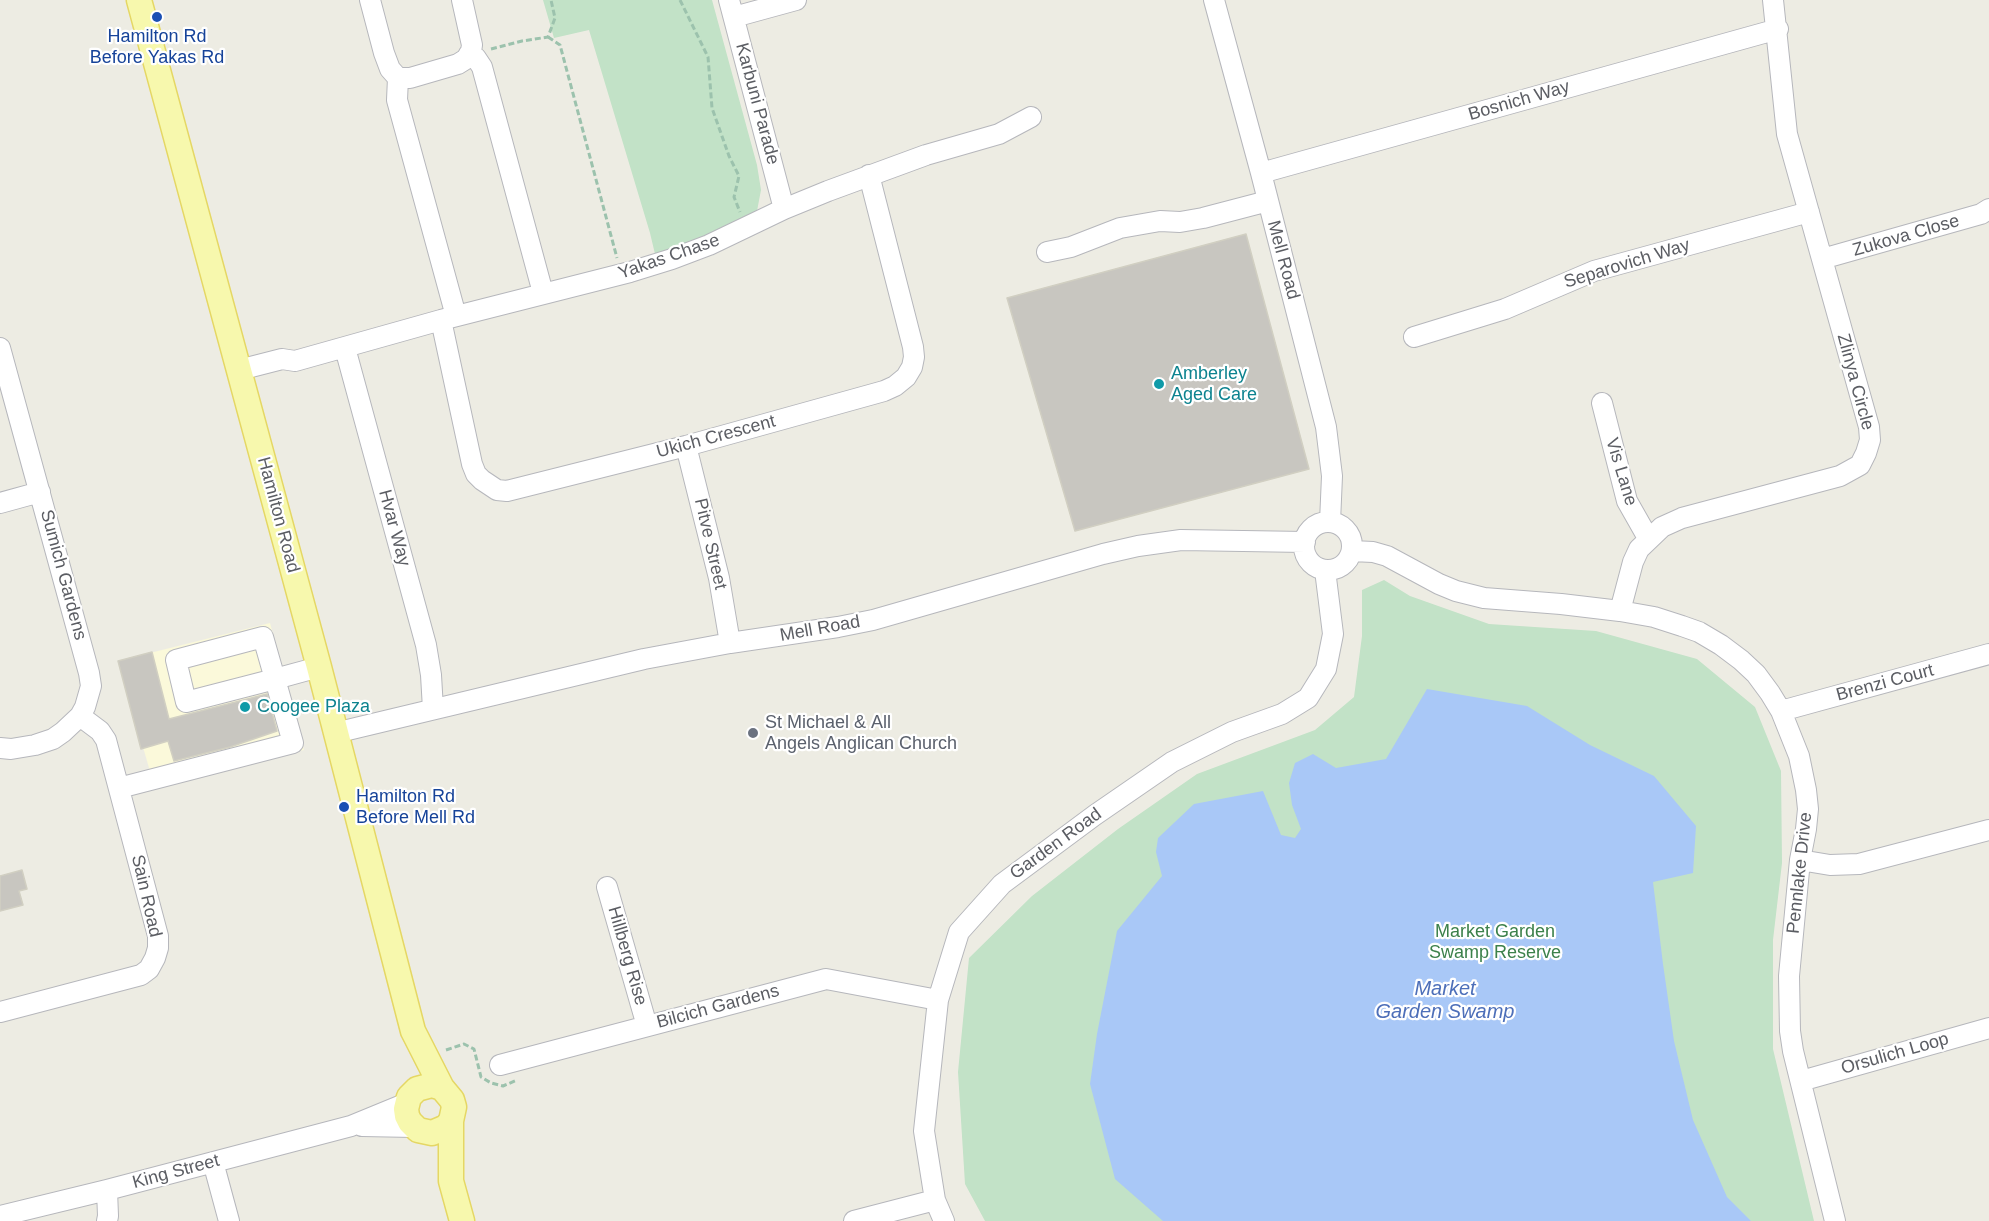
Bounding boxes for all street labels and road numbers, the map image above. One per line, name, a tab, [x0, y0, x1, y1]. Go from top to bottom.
street label: Karbuni Parade	[730, 41, 784, 167]
street label: Bosnich Way	[1466, 76, 1572, 126]
street label: Zukova Close	[1850, 210, 1962, 262]
street label: Mell Road	[1262, 218, 1304, 302]
street label: Yakas Chase	[616, 230, 722, 284]
street label: Separovich Way	[1561, 235, 1693, 293]
street label: Zlinya Circle	[1832, 331, 1878, 433]
street label: Ukich Crescent	[654, 411, 778, 463]
street label: Vis Lane	[1600, 436, 1642, 508]
street label: Hamilton Road	[252, 455, 304, 575]
street label: Hvar Way	[373, 487, 415, 569]
street label: Pitve Street	[689, 496, 731, 592]
street label: Sumich Gardens	[35, 507, 91, 643]
street label: Mell Road	[778, 611, 862, 647]
street label: Brenzi Court	[1834, 660, 1936, 706]
street label: Garden Road	[1006, 804, 1106, 884]
street label: Pennlake Drive	[1783, 811, 1817, 935]
street label: Sain Road	[126, 853, 166, 939]
street label: Hillberg Rise	[603, 904, 651, 1008]
street label: Bilcich Gardens	[654, 980, 782, 1034]
street label: Orsulich Loop	[1839, 1028, 1951, 1080]
street label: King Street	[130, 1150, 222, 1194]

